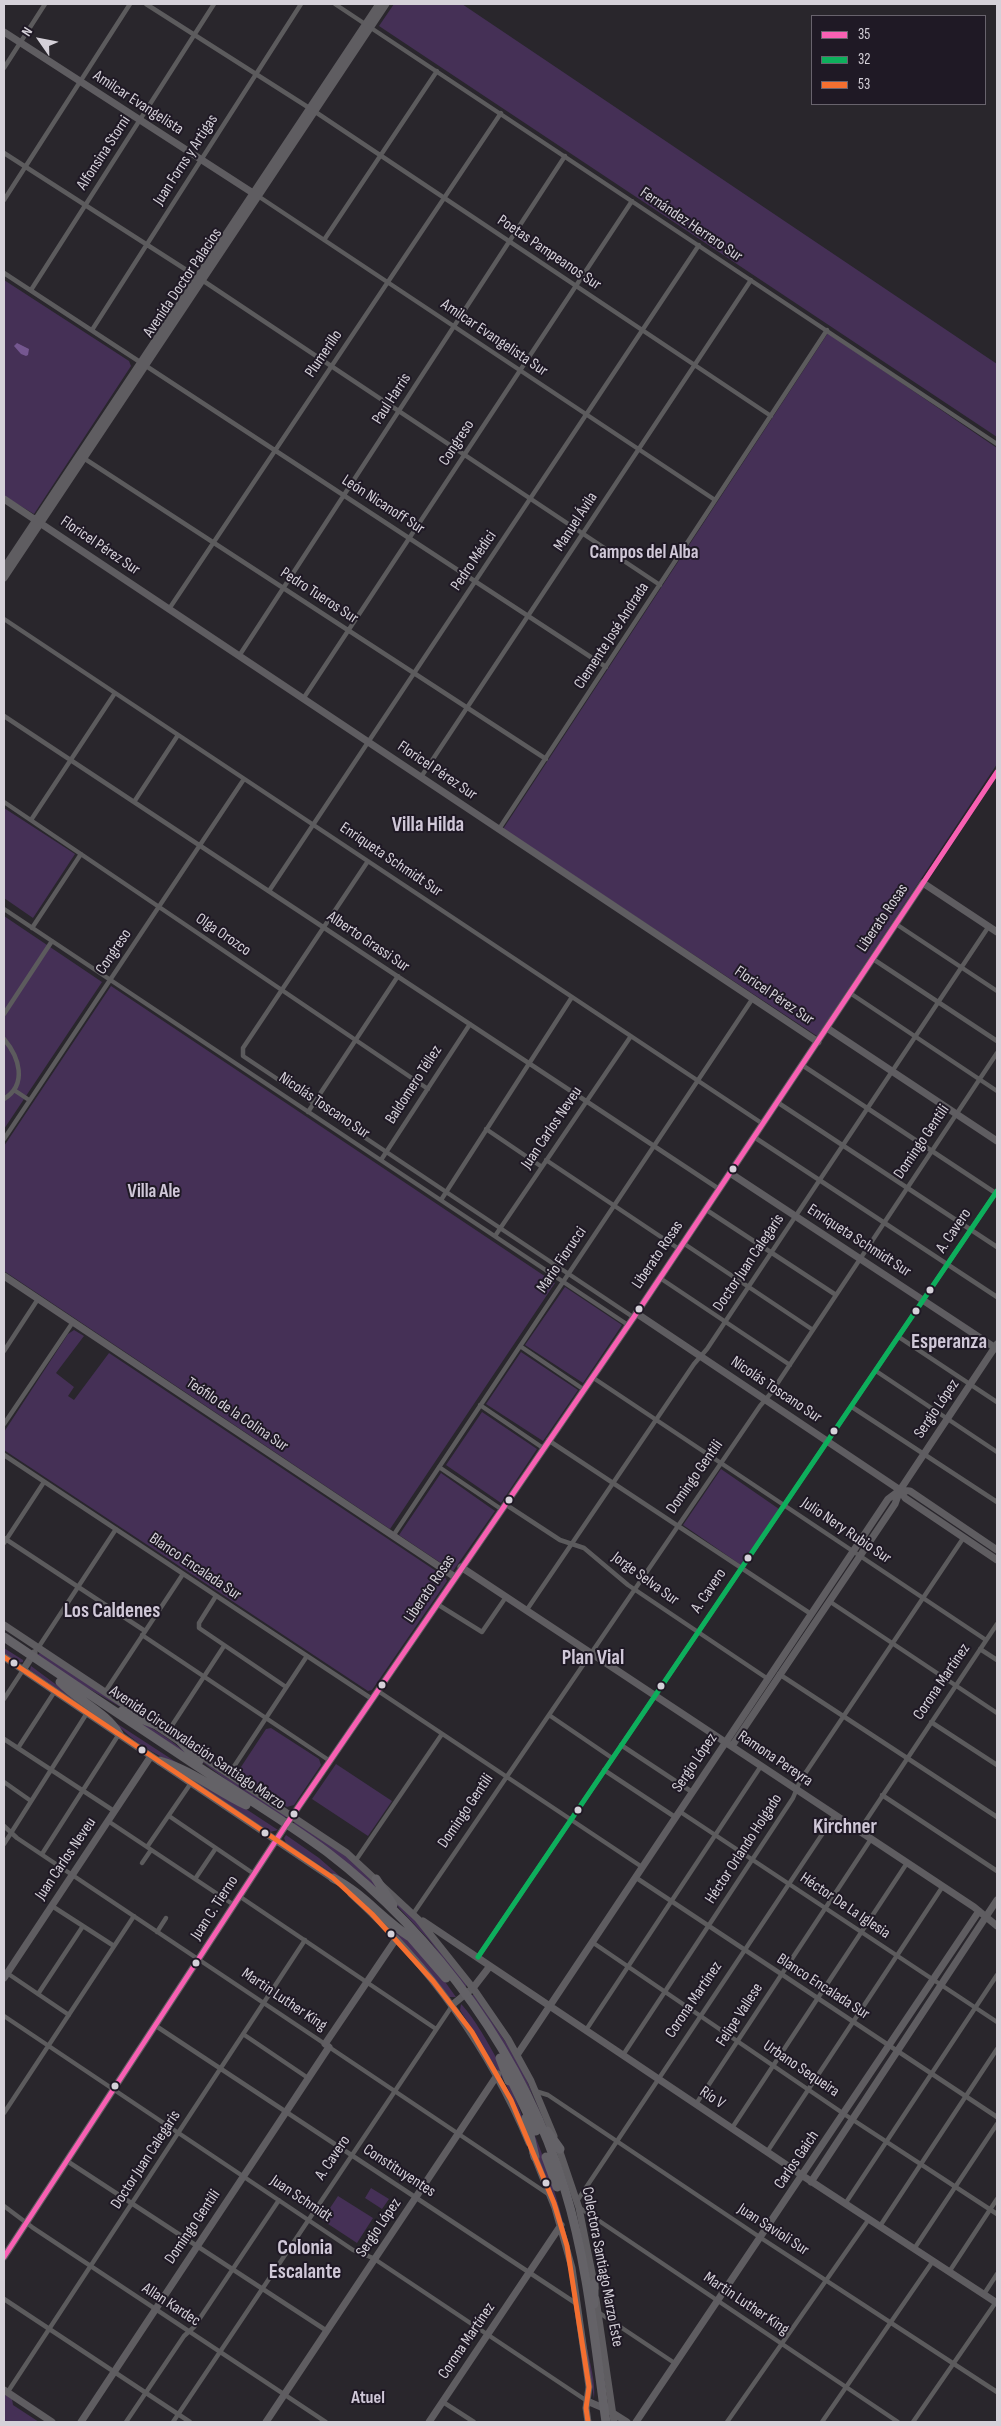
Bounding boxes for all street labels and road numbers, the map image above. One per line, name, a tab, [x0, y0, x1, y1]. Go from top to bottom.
street label: Amilcar Evangelista	[89, 67, 187, 139]
street label: Juan Forns y Artigas	[150, 111, 222, 209]
street label: Alfonsina Storni	[73, 112, 135, 194]
street label: Fernández Herrero Sur	[636, 184, 746, 266]
street label: Poetas Pampeanos Sur	[493, 211, 605, 295]
street label: Avenida Doctor Palacios	[139, 225, 227, 341]
street label: Amilcar Evangelista Sur	[437, 295, 551, 381]
street label: Plumerillo	[301, 327, 347, 381]
street label: Paul Harris	[368, 370, 416, 428]
street label: Congreso	[435, 417, 479, 469]
street label: León Nicanoff Sur	[338, 471, 428, 539]
street label: Manuel Ávila	[550, 489, 602, 555]
street label: Floricel Pérez Sur	[57, 512, 143, 580]
street label: Pedro Médici	[447, 527, 501, 595]
street label: Pedro Tueros Sur	[276, 564, 362, 628]
street label: Clemente José Andrada	[570, 579, 654, 693]
street label: Floricel Pérez Sur	[394, 737, 480, 805]
street label: Enriqueta Schmidt Sur	[336, 819, 446, 901]
street label: Liberato Rosas	[853, 880, 913, 956]
street label: Alberto Grassi Sur	[323, 907, 413, 977]
street label: Olga Orozco	[192, 909, 254, 961]
street label: Congreso	[92, 926, 136, 978]
street label: Floricel Pérez Sur	[731, 962, 817, 1030]
street label: Baldomero Téllez	[381, 1042, 447, 1128]
street label: Nicolás Toscano Sur	[275, 1068, 373, 1144]
street label: Juan Carlos Neveu	[517, 1083, 587, 1173]
street label: Domingo Gentili	[890, 1101, 954, 1183]
street label: Enriqueta Schmidt Sur	[804, 1200, 914, 1282]
street label: A. Cavero	[932, 1205, 976, 1257]
street label: Doctor Juan Calegaris	[709, 1211, 789, 1315]
street label: Liberato Rosas	[628, 1217, 688, 1293]
street label: Mario Fiorucci	[533, 1223, 591, 1297]
street label: Nicolás Toscano Sur	[727, 1352, 825, 1428]
street label: Teófilo de la Colina Sur	[182, 1374, 292, 1456]
street label: Sergio López	[910, 1376, 964, 1442]
street label: Domingo Gentili	[663, 1436, 727, 1518]
street label: Julio Nery Rubio Sur	[797, 1494, 895, 1568]
street label: Blanco Encalada Sur	[145, 1529, 245, 1605]
street label: Jorge Selva Sur	[608, 1548, 682, 1610]
street label: Liberato Rosas	[400, 1551, 460, 1627]
street label: A. Cavero	[687, 1565, 731, 1617]
street label: Corona Martínez	[909, 1640, 975, 1724]
street label: Avenida Circunvalación Santiago Marzo	[105, 1682, 289, 1814]
street label: Ramona Pereyra	[734, 1727, 816, 1791]
street label: Sergio López	[668, 1730, 722, 1796]
street label: Domingo Gentili	[434, 1770, 498, 1852]
street label: Héctor Orlando Holgado	[701, 1790, 787, 1908]
street label: Juan Carlos Neveu	[31, 1814, 101, 1904]
street label: Héctor De La Iglesia	[796, 1869, 894, 1943]
street label: Juan C. Tierno	[187, 1872, 243, 1944]
street label: Blanco Encalada Sur	[773, 1950, 873, 2024]
street label: Corona Martínez	[661, 1958, 727, 2042]
street label: Martin Luther King	[238, 1964, 330, 2036]
street label: Felipe Vallese	[712, 1980, 768, 2050]
street label: Urbano Sequeira	[759, 2036, 843, 2102]
street label: Río V	[696, 2083, 728, 2113]
street label: Doctor Juan Calegaris	[107, 2107, 185, 2213]
street label: Carlos Gaich	[770, 2127, 824, 2193]
street label: A. Cavero	[311, 2132, 355, 2184]
street label: Constituyentes	[359, 2140, 439, 2202]
street label: Juan Schmidt	[266, 2171, 336, 2227]
street label: Colectora Santiago Marzo Este	[577, 2185, 627, 2349]
street label: Domingo Gentili	[161, 2186, 225, 2268]
street label: Sergio López	[352, 2195, 406, 2261]
street label: Juan Savioli Sur	[734, 2200, 812, 2260]
street label: Martin Luther King	[700, 2268, 792, 2340]
street label: Allan Kardec	[138, 2279, 204, 2331]
street label: Corona Martínez	[434, 2299, 500, 2383]

